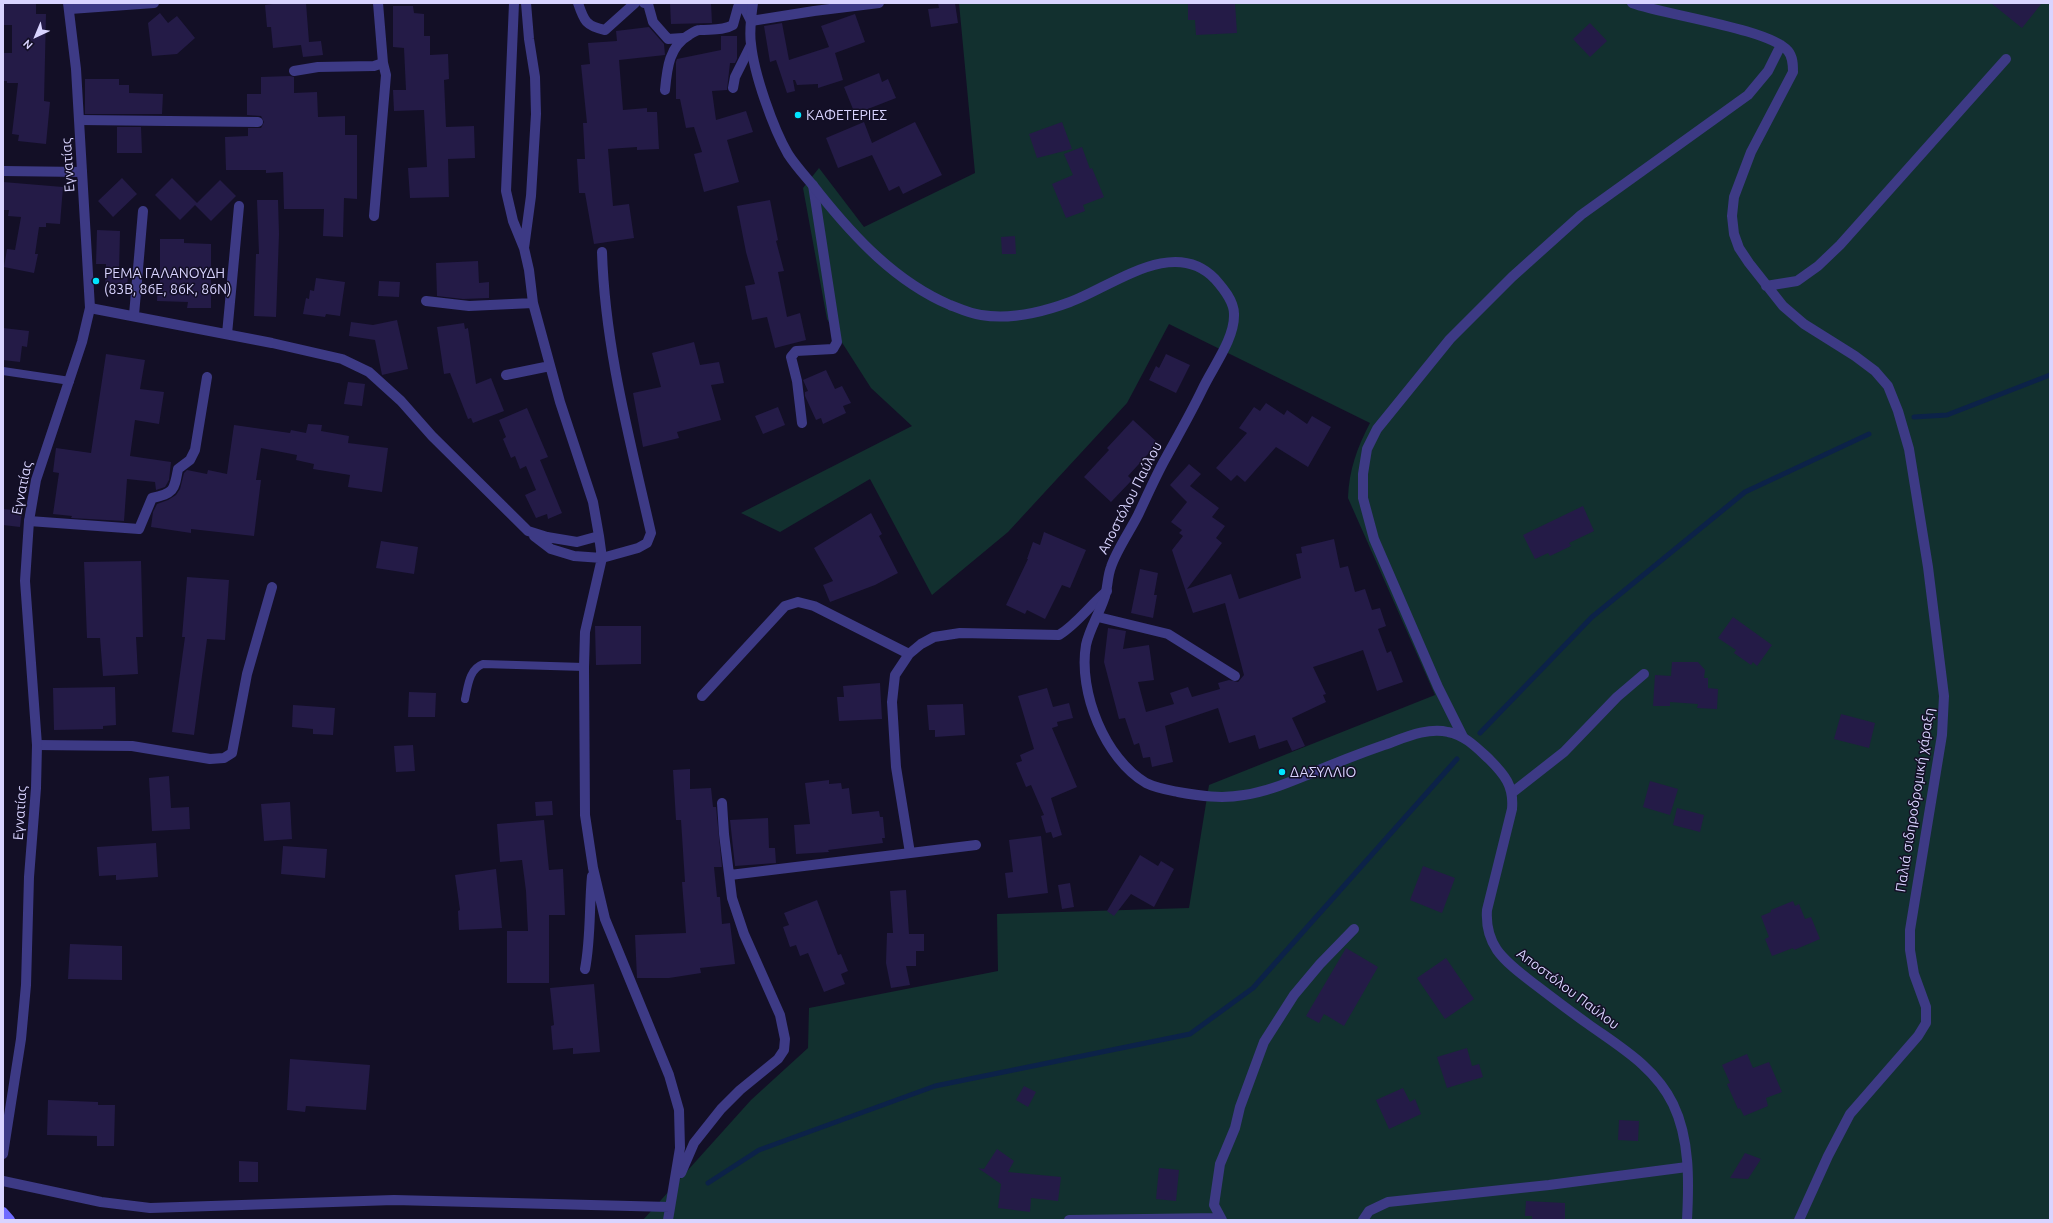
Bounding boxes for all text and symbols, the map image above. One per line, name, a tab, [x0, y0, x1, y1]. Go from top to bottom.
north arrow	[16, 16, 56, 56]
text: N	[21, 37, 35, 52]
place label: ΚΑΦΕΤΕΡΙΕΣ	[806, 107, 887, 123]
marker: ΚΑΦΕΤΕΡΙΕΣ	[793, 110, 803, 120]
street label: Εγνατίας	[58, 137, 78, 193]
place label: ΡΕΜΑ ΓΑΛΑΝΟΥΔΗ (83Β, 86Ε, 86Κ, 86Ν)	[104, 265, 231, 298]
marker: ΡΕΜΑ ΓΑΛΑΝΟΥΔΗ (83Β, 86Ε, 86Κ, 86Ν)	[91, 276, 101, 286]
street label: Αποστόλου Παύλου	[1094, 439, 1166, 557]
street label: Εγνατίας	[8, 460, 36, 516]
street label: Παλιά σιδηροδρομική χάραξη	[1892, 707, 1938, 893]
place label: ΔΑΣΥΛΛΙΟ	[1290, 764, 1356, 780]
marker: ΔΑΣΥΛΛΙΟ	[1277, 767, 1287, 777]
street label: Εγνατίας	[10, 785, 30, 841]
street label: Αποστόλου Παύλου	[1513, 945, 1623, 1033]

